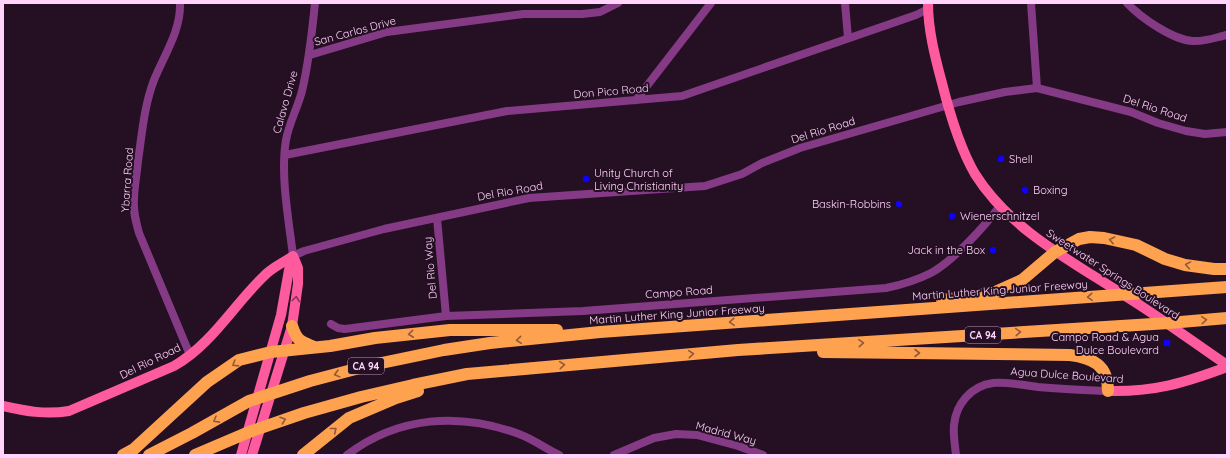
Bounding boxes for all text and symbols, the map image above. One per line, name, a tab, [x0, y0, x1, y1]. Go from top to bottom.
street label: San Carlos Drive	[313, 13, 397, 49]
street label: Calavo Drive	[269, 69, 301, 135]
street label: Don Pico Road	[573, 81, 649, 101]
street label: Del Rio Road	[1121, 91, 1189, 125]
street label: Del Rio Road	[789, 114, 857, 146]
street label: Ybarra Road	[118, 147, 136, 213]
place label: Shell	[1009, 152, 1033, 166]
marker: Shell	[996, 154, 1006, 164]
place label: Unity Church of Living Christianity	[594, 166, 683, 193]
marker: Unity Church of Living Christianity	[581, 174, 591, 184]
street label: Del Rio Road	[476, 178, 544, 204]
place label: Boxing	[1033, 183, 1068, 197]
marker: Boxing	[1020, 185, 1030, 195]
place label: Baskin-Robbins	[812, 197, 891, 211]
marker: Baskin-Robbins	[894, 199, 904, 209]
place label: Wienerschnitzel	[960, 209, 1039, 223]
marker: Wienerschnitzel	[947, 211, 957, 221]
street label: Sweetwater Springs Boulevard	[1044, 226, 1182, 322]
street label: Del Rio Way	[420, 236, 440, 300]
one-way arrow	[1108, 236, 1115, 244]
place label: Jack in the Box	[908, 243, 985, 257]
marker: Jack in the Box	[988, 245, 998, 255]
one-way arrow	[1185, 261, 1191, 270]
street label: Martin Luther King Junior Freeway	[912, 277, 1088, 303]
street label: Campo Road	[645, 283, 713, 301]
one-way arrow	[1087, 293, 1093, 302]
one-way arrow	[291, 296, 300, 302]
street label: Martin Luther King Junior Freeway	[589, 301, 765, 327]
one-way arrow	[1201, 315, 1207, 324]
one-way arrow	[729, 318, 735, 327]
road number: CA 94	[965, 327, 1001, 343]
one-way arrow	[1015, 328, 1021, 337]
one-way arrow	[408, 330, 414, 339]
place label: Campo Road & Agua Dulce Boulevard	[1051, 330, 1159, 357]
one-way arrow	[516, 335, 522, 344]
one-way arrow	[858, 338, 864, 347]
marker: Campo Road & Agua Dulce Boulevard	[1162, 338, 1172, 348]
street label: Del Rio Road	[117, 340, 183, 382]
one-way arrow	[914, 349, 920, 357]
one-way arrow	[688, 350, 694, 359]
road number: CA 94	[348, 358, 384, 374]
one-way arrow	[232, 359, 239, 366]
one-way arrow	[559, 361, 565, 370]
street label: Agua Dulce Boulevard	[1010, 364, 1124, 386]
one-way arrow	[334, 369, 341, 378]
one-way arrow	[213, 415, 220, 423]
one-way arrow	[280, 416, 287, 425]
street label: Madrid Way	[694, 418, 758, 448]
one-way arrow	[329, 428, 336, 435]

